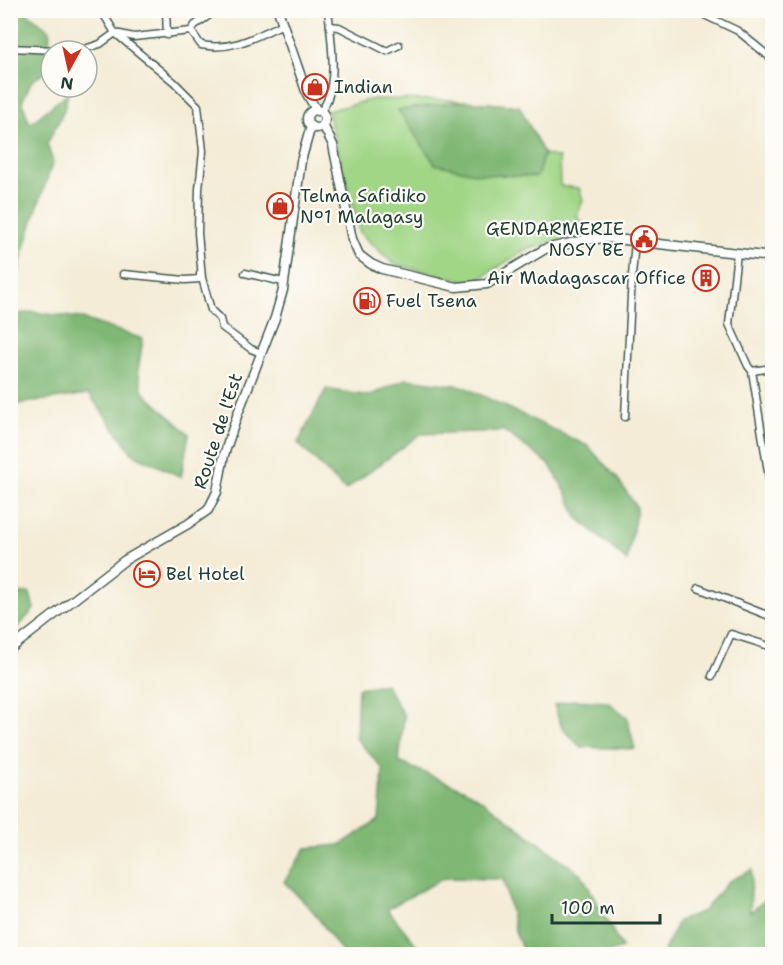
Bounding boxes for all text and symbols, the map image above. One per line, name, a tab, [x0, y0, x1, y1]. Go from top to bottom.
north arrow	[39, 39, 99, 99]
text: N	[59, 72, 75, 95]
shop icon: Indian	[300, 72, 330, 102]
place label: Indian	[334, 75, 393, 99]
place label: Telma Safidiko N°1 Malagasy	[300, 184, 426, 229]
shop icon: Telma Safidiko N°1 Malagasy	[265, 191, 295, 221]
place label: GENDARMERIE NOSY BE	[486, 217, 624, 262]
public building icon: GENDARMERIE NOSY BE	[629, 224, 659, 254]
building icon: Air Madagascar Office	[691, 263, 721, 293]
place label: Air Madagascar Office	[487, 266, 686, 290]
fuel station icon: Fuel Tsena	[352, 286, 382, 316]
place label: Fuel Tsena	[386, 289, 477, 313]
street label: Route de l'Est	[188, 370, 248, 492]
hotel icon: Bel Hotel	[132, 559, 162, 589]
place label: Bel Hotel	[166, 562, 245, 586]
scale bar	[552, 887, 660, 925]
text: 100 m	[561, 896, 615, 920]

